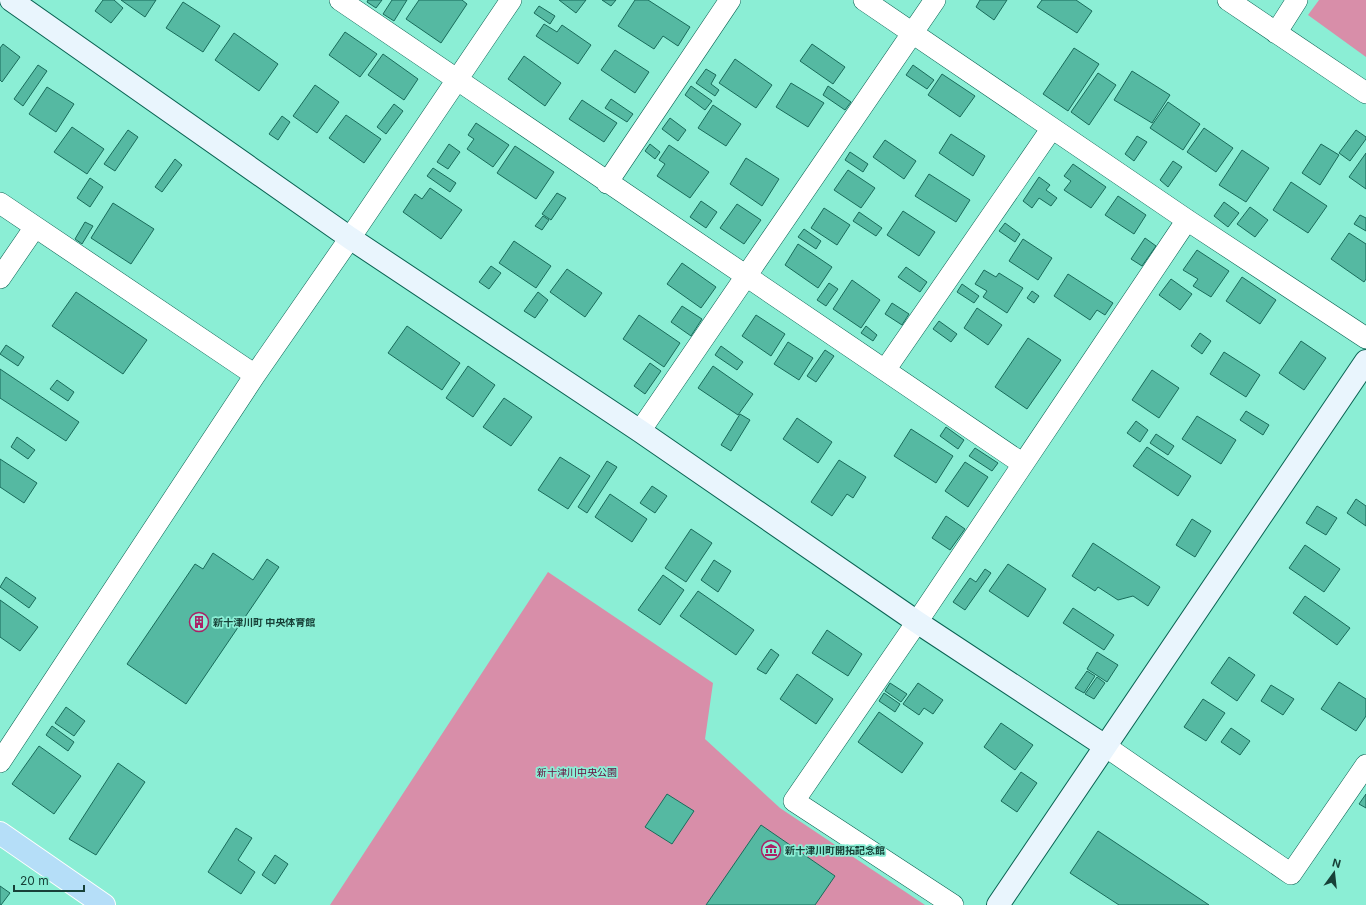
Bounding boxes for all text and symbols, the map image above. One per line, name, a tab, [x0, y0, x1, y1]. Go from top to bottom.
building icon: 新十津川町 中央体育館	[188, 611, 210, 633]
place label: 新十津川町 中央体育館	[213, 616, 315, 628]
park label: 新十津川中央公園	[537, 766, 617, 778]
museum icon: 新十津川町開拓記念館	[760, 839, 782, 861]
place label: 新十津川町開拓記念館	[785, 844, 885, 856]
north arrow	[1314, 853, 1354, 893]
text: N	[1331, 855, 1342, 871]
scale bar	[14, 867, 84, 893]
text: 20 m	[20, 873, 49, 888]

